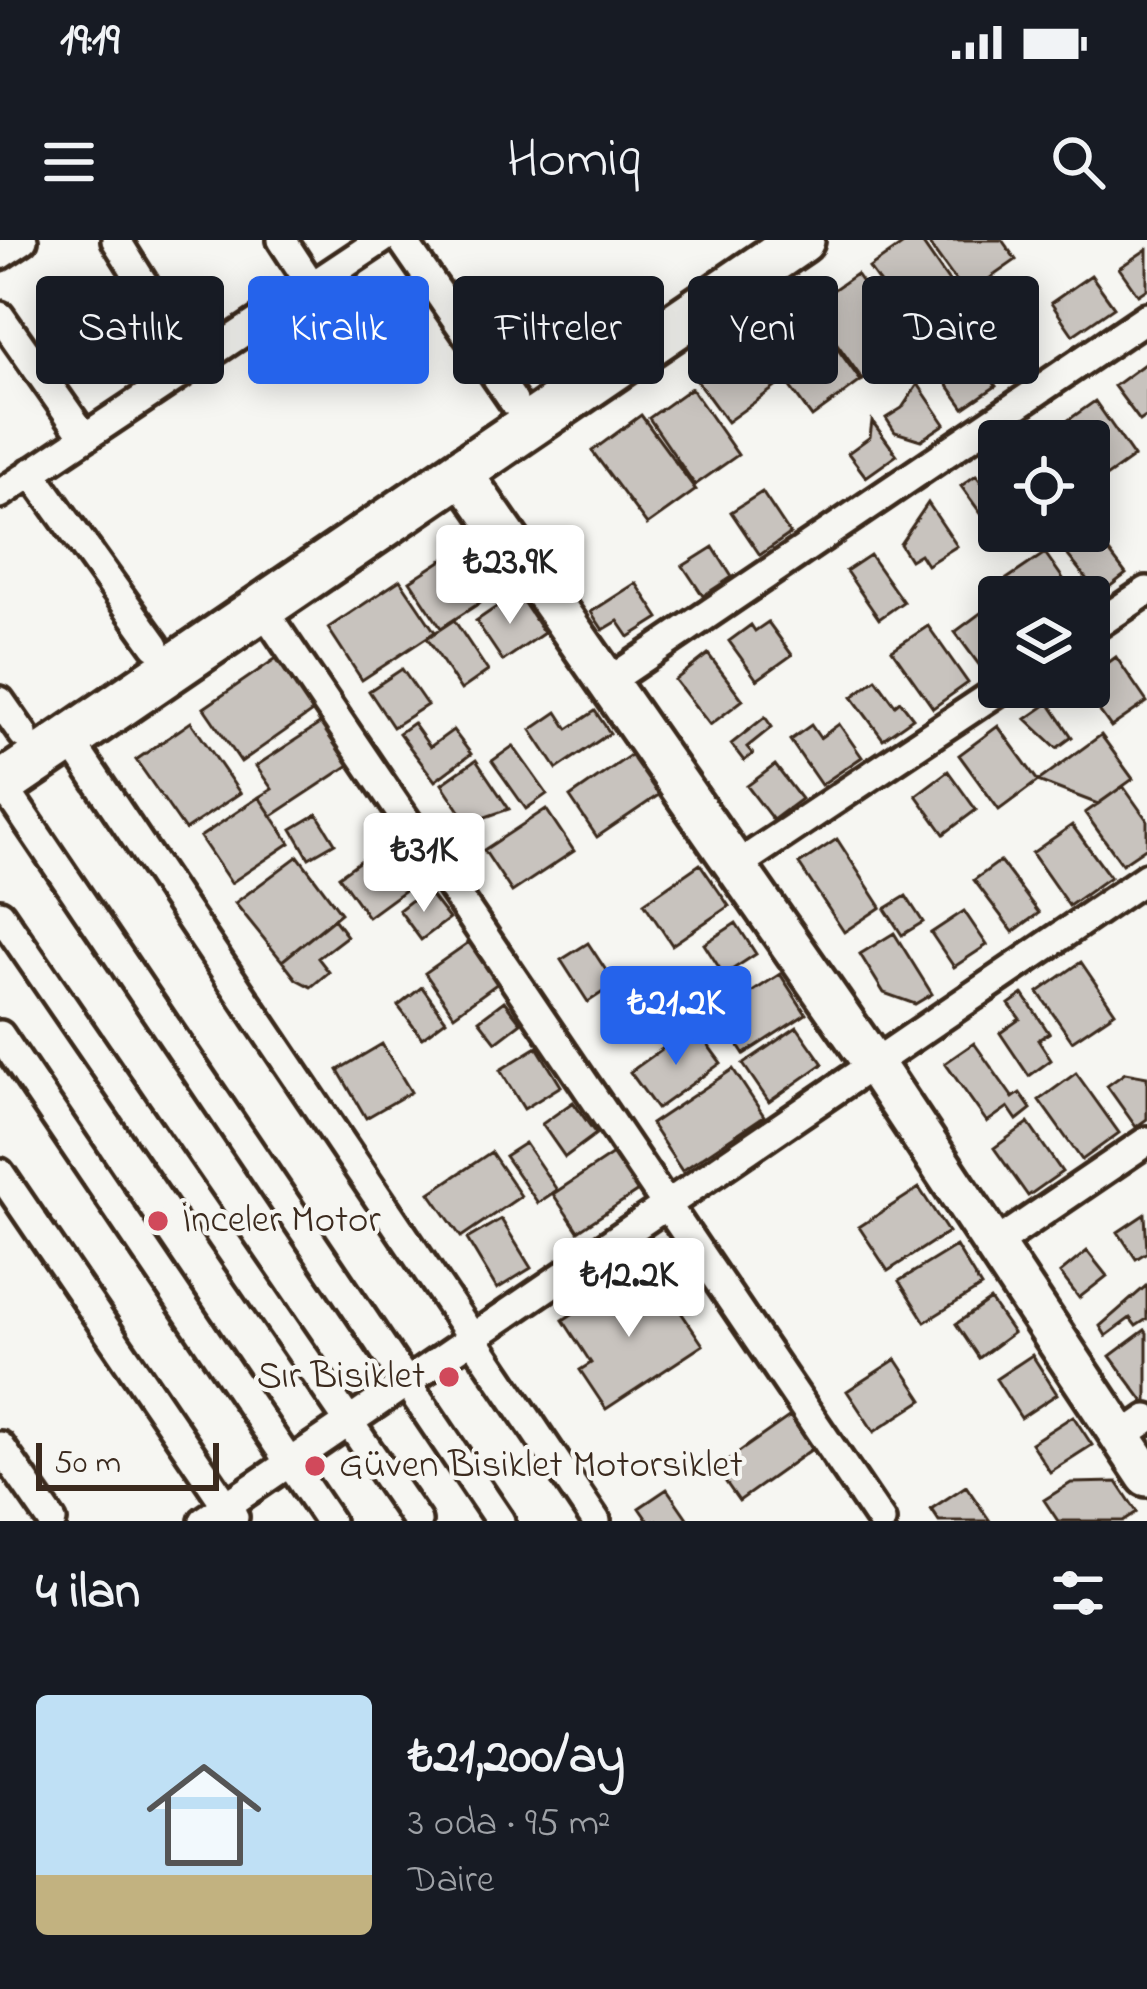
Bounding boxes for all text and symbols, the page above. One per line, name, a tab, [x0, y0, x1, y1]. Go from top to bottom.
text: 19:19	[60, 9, 120, 75]
text: Homiq	[507, 123, 640, 201]
icon: menu	[36, 129, 102, 195]
icon: search	[1045, 129, 1111, 195]
chip: Satılık	[36, 276, 224, 384]
chip: Kiralık	[248, 276, 429, 384]
chip: Filtreler	[453, 276, 664, 384]
chip: Yeni	[688, 276, 838, 384]
chip: Daire	[862, 276, 1039, 384]
map controls	[978, 420, 1110, 708]
button: locate	[978, 420, 1110, 552]
pin: ₺23.9K	[412, 525, 608, 627]
text: ₺23.9K	[463, 535, 557, 592]
button: layers	[978, 576, 1110, 708]
pin: ₺31K	[353, 813, 495, 915]
text: ₺31K	[391, 823, 457, 880]
pin: ₺21.2K	[578, 966, 774, 1068]
text: ₺21.2K	[627, 976, 725, 1033]
place label: İnceler Motor	[182, 1193, 381, 1250]
marker: İnceler Motor	[145, 1208, 171, 1234]
pin: ₺12.2K	[531, 1238, 727, 1340]
text: ₺12.2K	[580, 1248, 678, 1305]
place label: Sır Bisiklet	[257, 1349, 425, 1406]
marker: Sır Bisiklet	[436, 1364, 462, 1390]
scale bar	[36, 1437, 219, 1490]
place label: Güven Bisiklet Motorsiklet	[339, 1438, 743, 1495]
text: 50 m	[54, 1440, 121, 1488]
marker: Güven Bisiklet Motorsiklet	[302, 1453, 328, 1479]
text: 4 ilan	[36, 1556, 140, 1631]
icon: filters	[1045, 1560, 1111, 1626]
text: ₺21,200/ay	[408, 1721, 625, 1796]
icon: home	[132, 1743, 276, 1887]
text: 3 oda · 95 m²	[408, 1796, 611, 1853]
text: Daire	[408, 1853, 494, 1910]

